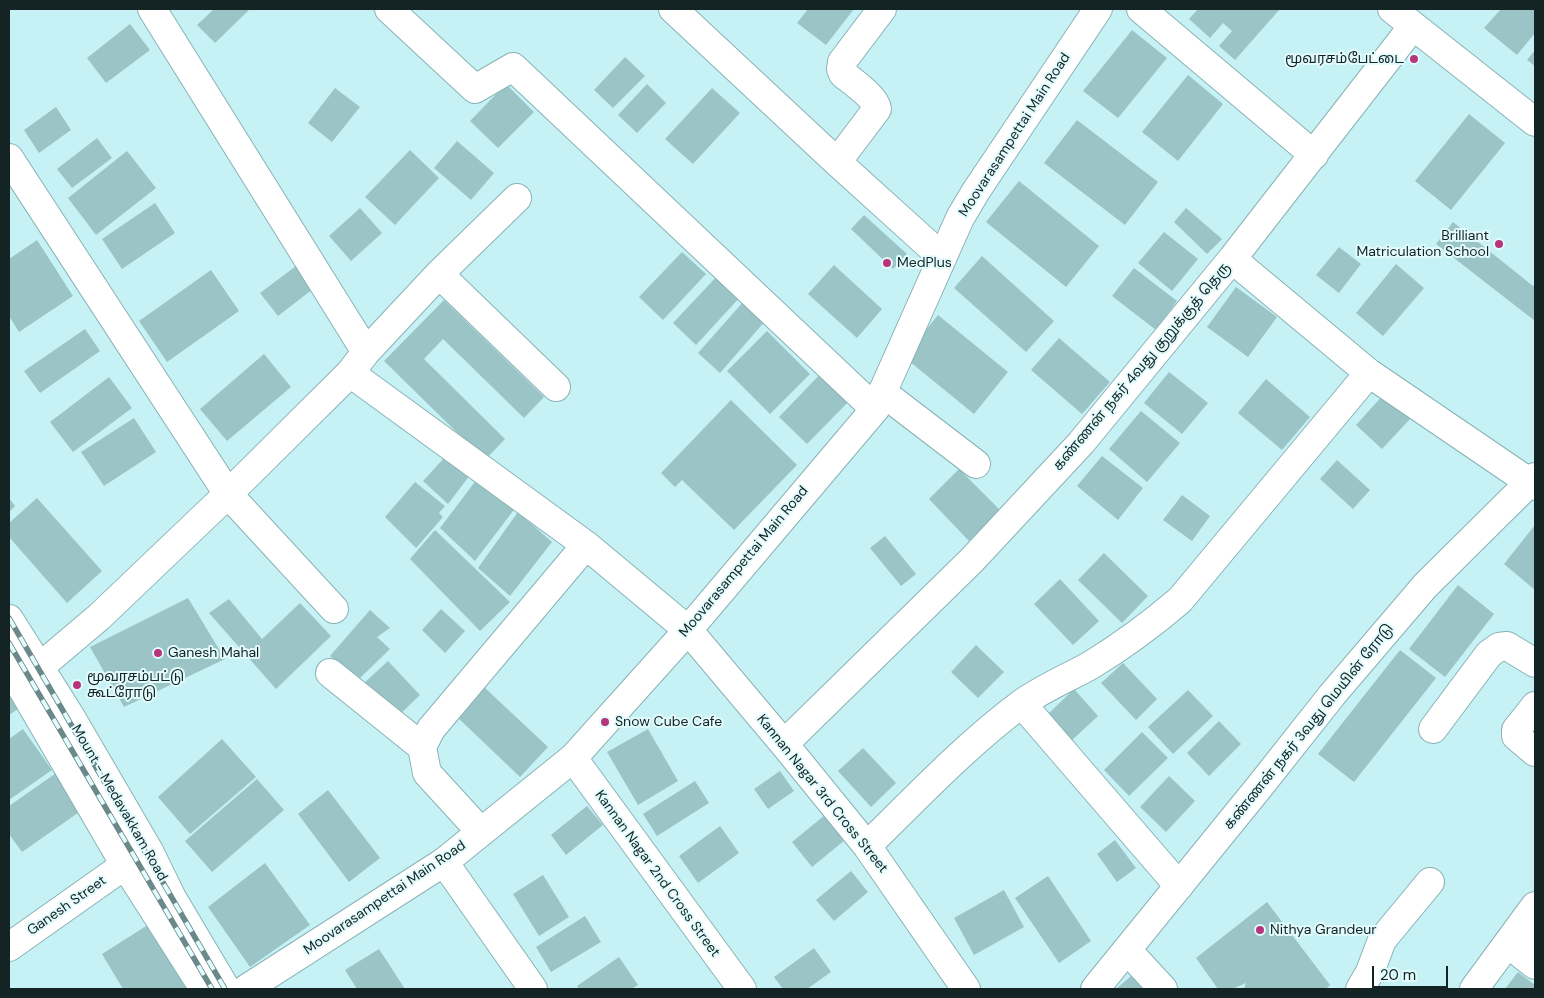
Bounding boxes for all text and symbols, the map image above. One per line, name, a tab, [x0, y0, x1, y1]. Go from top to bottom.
street label: Moovarasampettai Main Road	[956, 50, 1074, 220]
place label: மூவரசம்பேட்டை	[1285, 51, 1404, 67]
marker: மூவரசம்பேட்டை	[1408, 53, 1420, 65]
place label: Brilliant Matriculation School	[1356, 228, 1489, 260]
marker: Brilliant Matriculation School	[1493, 238, 1505, 250]
place label: MedPlus	[897, 255, 952, 271]
marker: MedPlus	[881, 257, 893, 269]
street label: கண்ணன் நகர் 4வது குறுக்குத் தெரு	[1050, 260, 1234, 474]
street label: Moovarasampettai Main Road	[676, 483, 812, 641]
street label: கண்ணன் நகர் 3வது மெயின் ரோடு	[1221, 621, 1397, 833]
place label: Ganesh Mahal	[168, 645, 259, 661]
marker: Ganesh Mahal	[152, 647, 164, 659]
place label: மூவரசம்பட்டு கூட்ரோடு	[87, 669, 184, 702]
marker: மூவரசம்பட்டு கூட்ரோடு	[71, 679, 83, 691]
street label: Kannan Nagar 3rd Cross Street	[753, 711, 891, 877]
place label: Snow Cube Cafe	[615, 714, 722, 730]
marker: Snow Cube Cafe	[599, 716, 611, 728]
street label: Mount - Medavakkam Road	[67, 722, 171, 884]
street label: Kannan Nagar 2nd Cross Street	[591, 787, 723, 961]
street label: Moovarasampettai Main Road	[301, 837, 469, 959]
street label: Ganesh Street	[24, 873, 110, 939]
place label: Nithya Grandeur	[1270, 922, 1376, 938]
marker: Nithya Grandeur	[1254, 924, 1266, 936]
scale bar	[1374, 956, 1450, 988]
text: 20 m	[1380, 965, 1416, 985]

